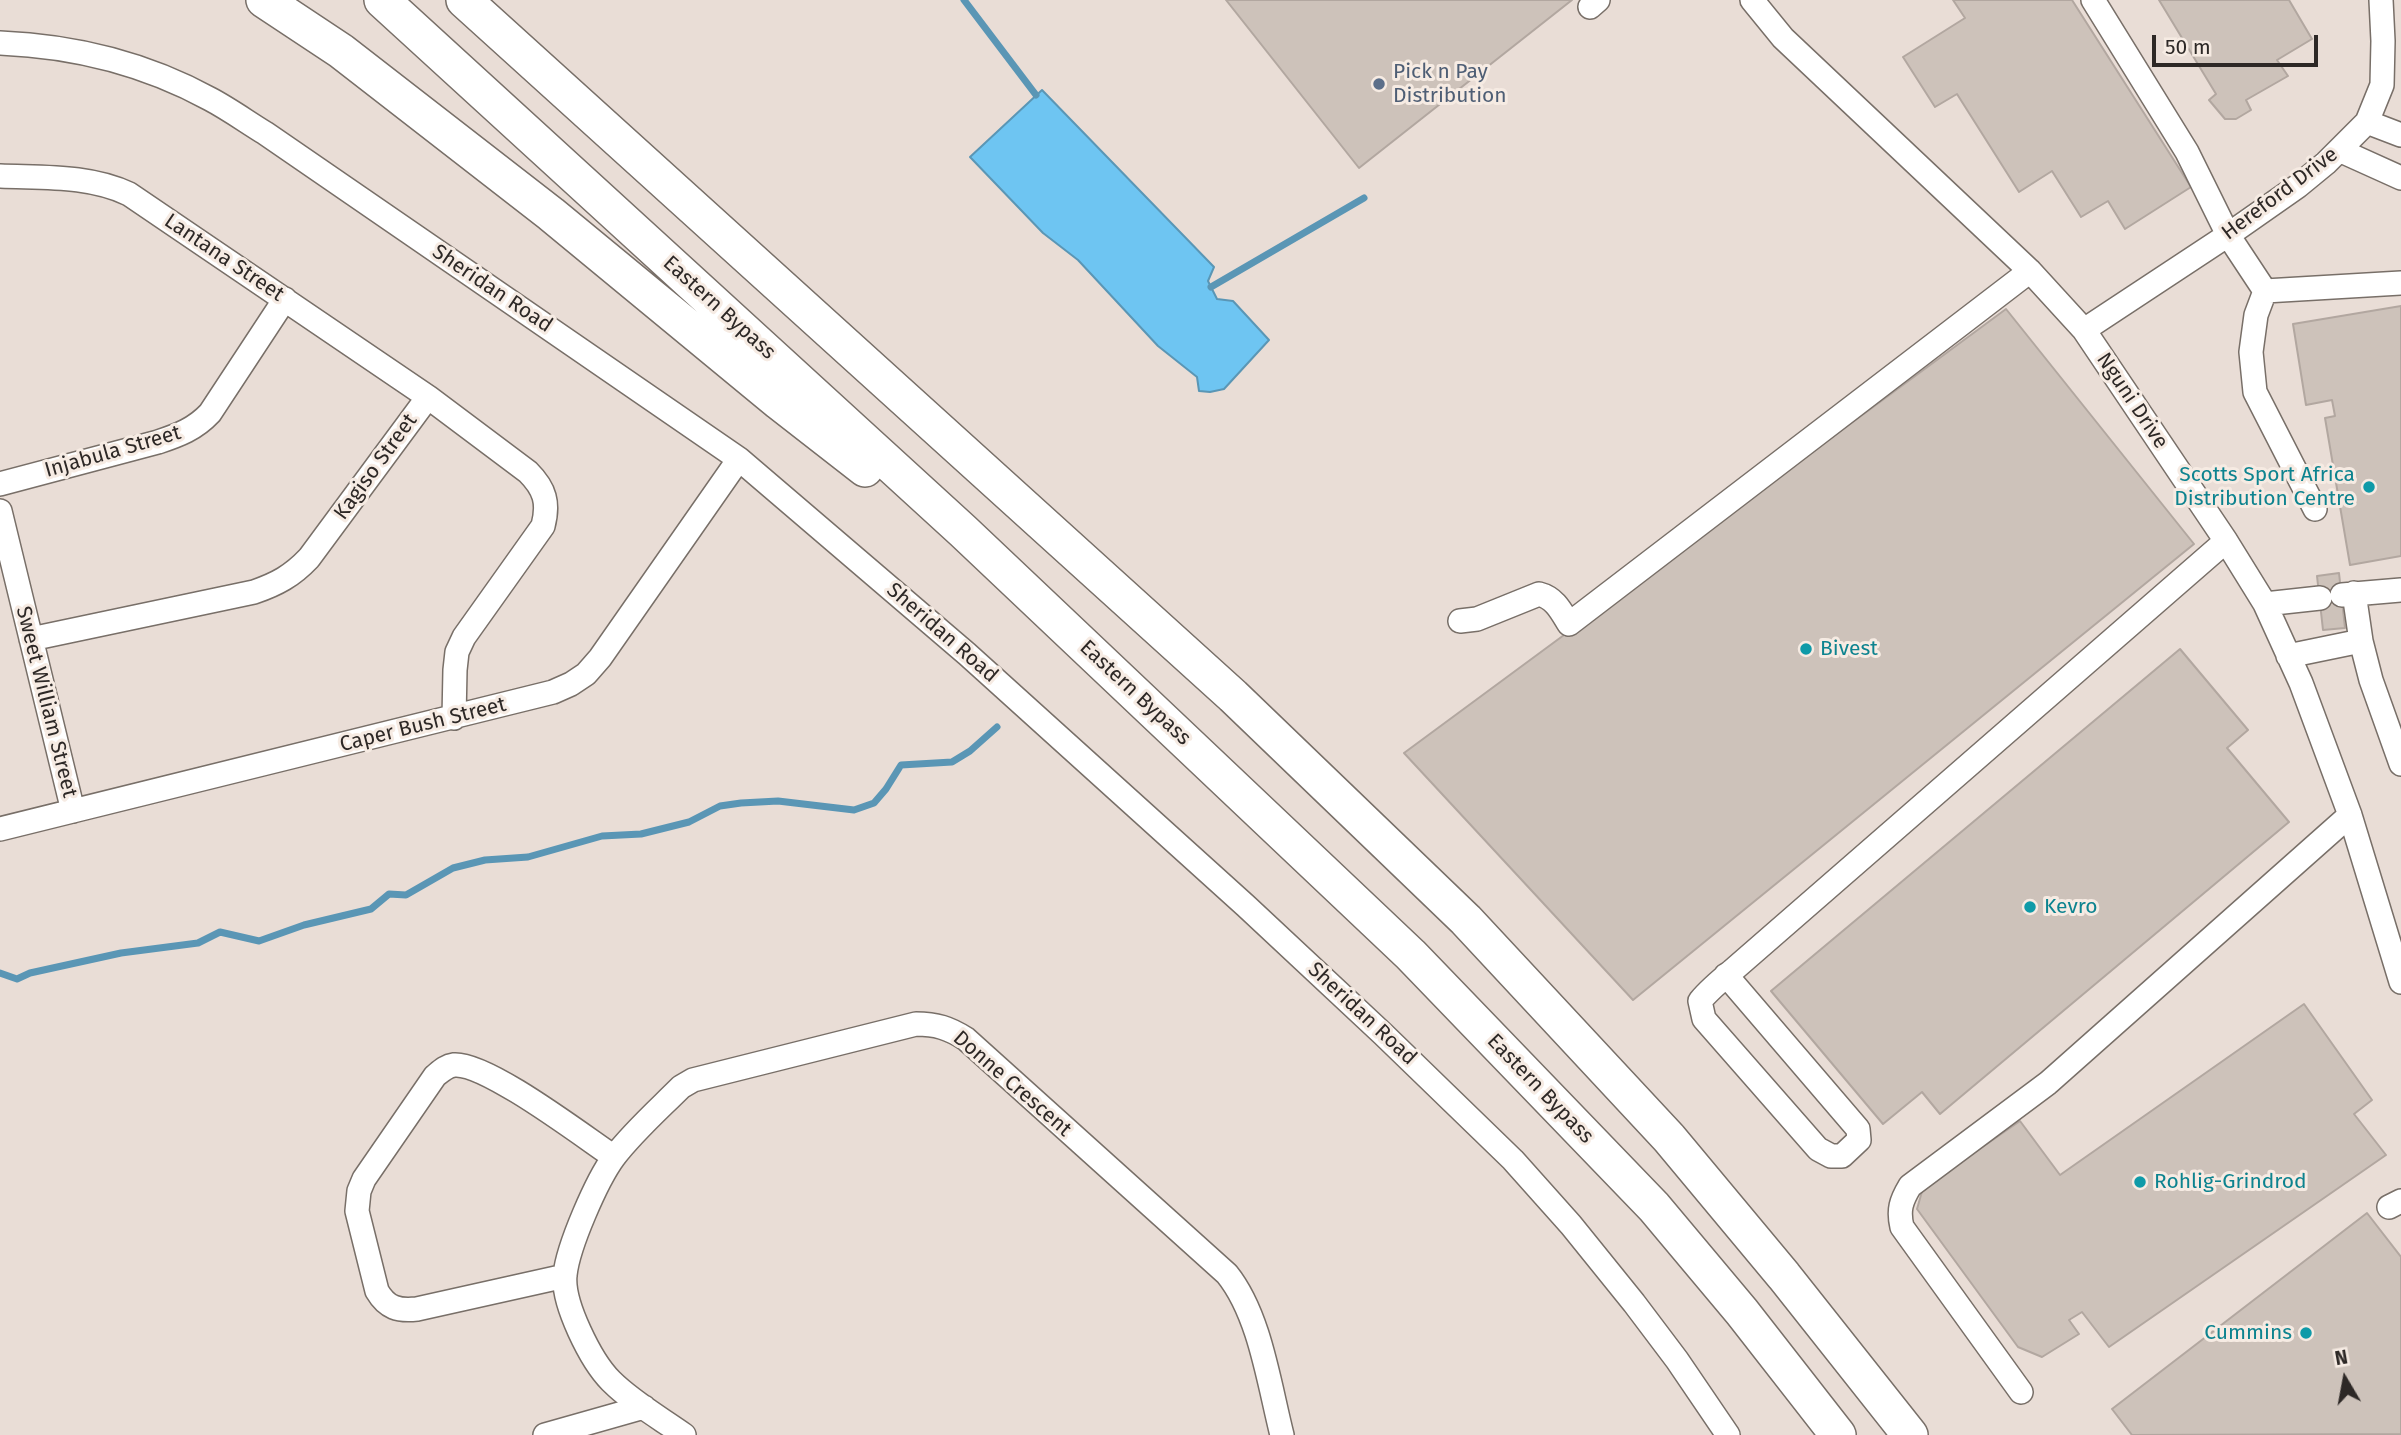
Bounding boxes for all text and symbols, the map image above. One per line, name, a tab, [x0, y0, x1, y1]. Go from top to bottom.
scale bar	[2156, 21, 2322, 65]
text: 50 m	[2165, 34, 2211, 60]
place label: Pick n Pay Distribution	[1393, 59, 1507, 109]
marker: Pick n Pay Distribution	[1371, 76, 1387, 92]
street label: Hereford Drive	[2217, 142, 2343, 246]
street label: Lantana Street	[159, 209, 289, 307]
street label: Sheridan Road	[427, 240, 557, 338]
street label: Eastern Bypass	[658, 251, 780, 365]
street label: Nguni Drive	[2091, 348, 2173, 454]
street label: Kagiso Street	[329, 409, 423, 525]
street label: Injabula Street	[42, 421, 184, 483]
place label: Scotts Sport Africa Distribution Centre	[2174, 462, 2355, 512]
marker: Scotts Sport Africa Distribution Centre	[2361, 479, 2377, 495]
street label: Sheridan Road	[881, 578, 1003, 688]
street label: Sweet William Street	[10, 604, 82, 800]
street label: Eastern Bypass	[1074, 635, 1196, 751]
place label: Bivest	[1820, 636, 1878, 662]
marker: Bivest	[1798, 641, 1814, 657]
street label: Caper Bush Street	[337, 692, 509, 758]
place label: Kevro	[2044, 894, 2098, 920]
marker: Kevro	[2022, 899, 2038, 915]
street label: Sheridan Road	[1302, 957, 1422, 1071]
street label: Donne Crescent	[948, 1026, 1076, 1142]
street label: Eastern Bypass	[1481, 1029, 1599, 1149]
place label: Rohlig-Grindrod	[2154, 1169, 2307, 1195]
marker: Rohlig-Grindrod	[2132, 1174, 2148, 1190]
place label: Cummins	[2204, 1320, 2292, 1346]
marker: Cummins	[2298, 1325, 2314, 1341]
north arrow	[2310, 1344, 2380, 1414]
text: N	[2333, 1345, 2349, 1370]

